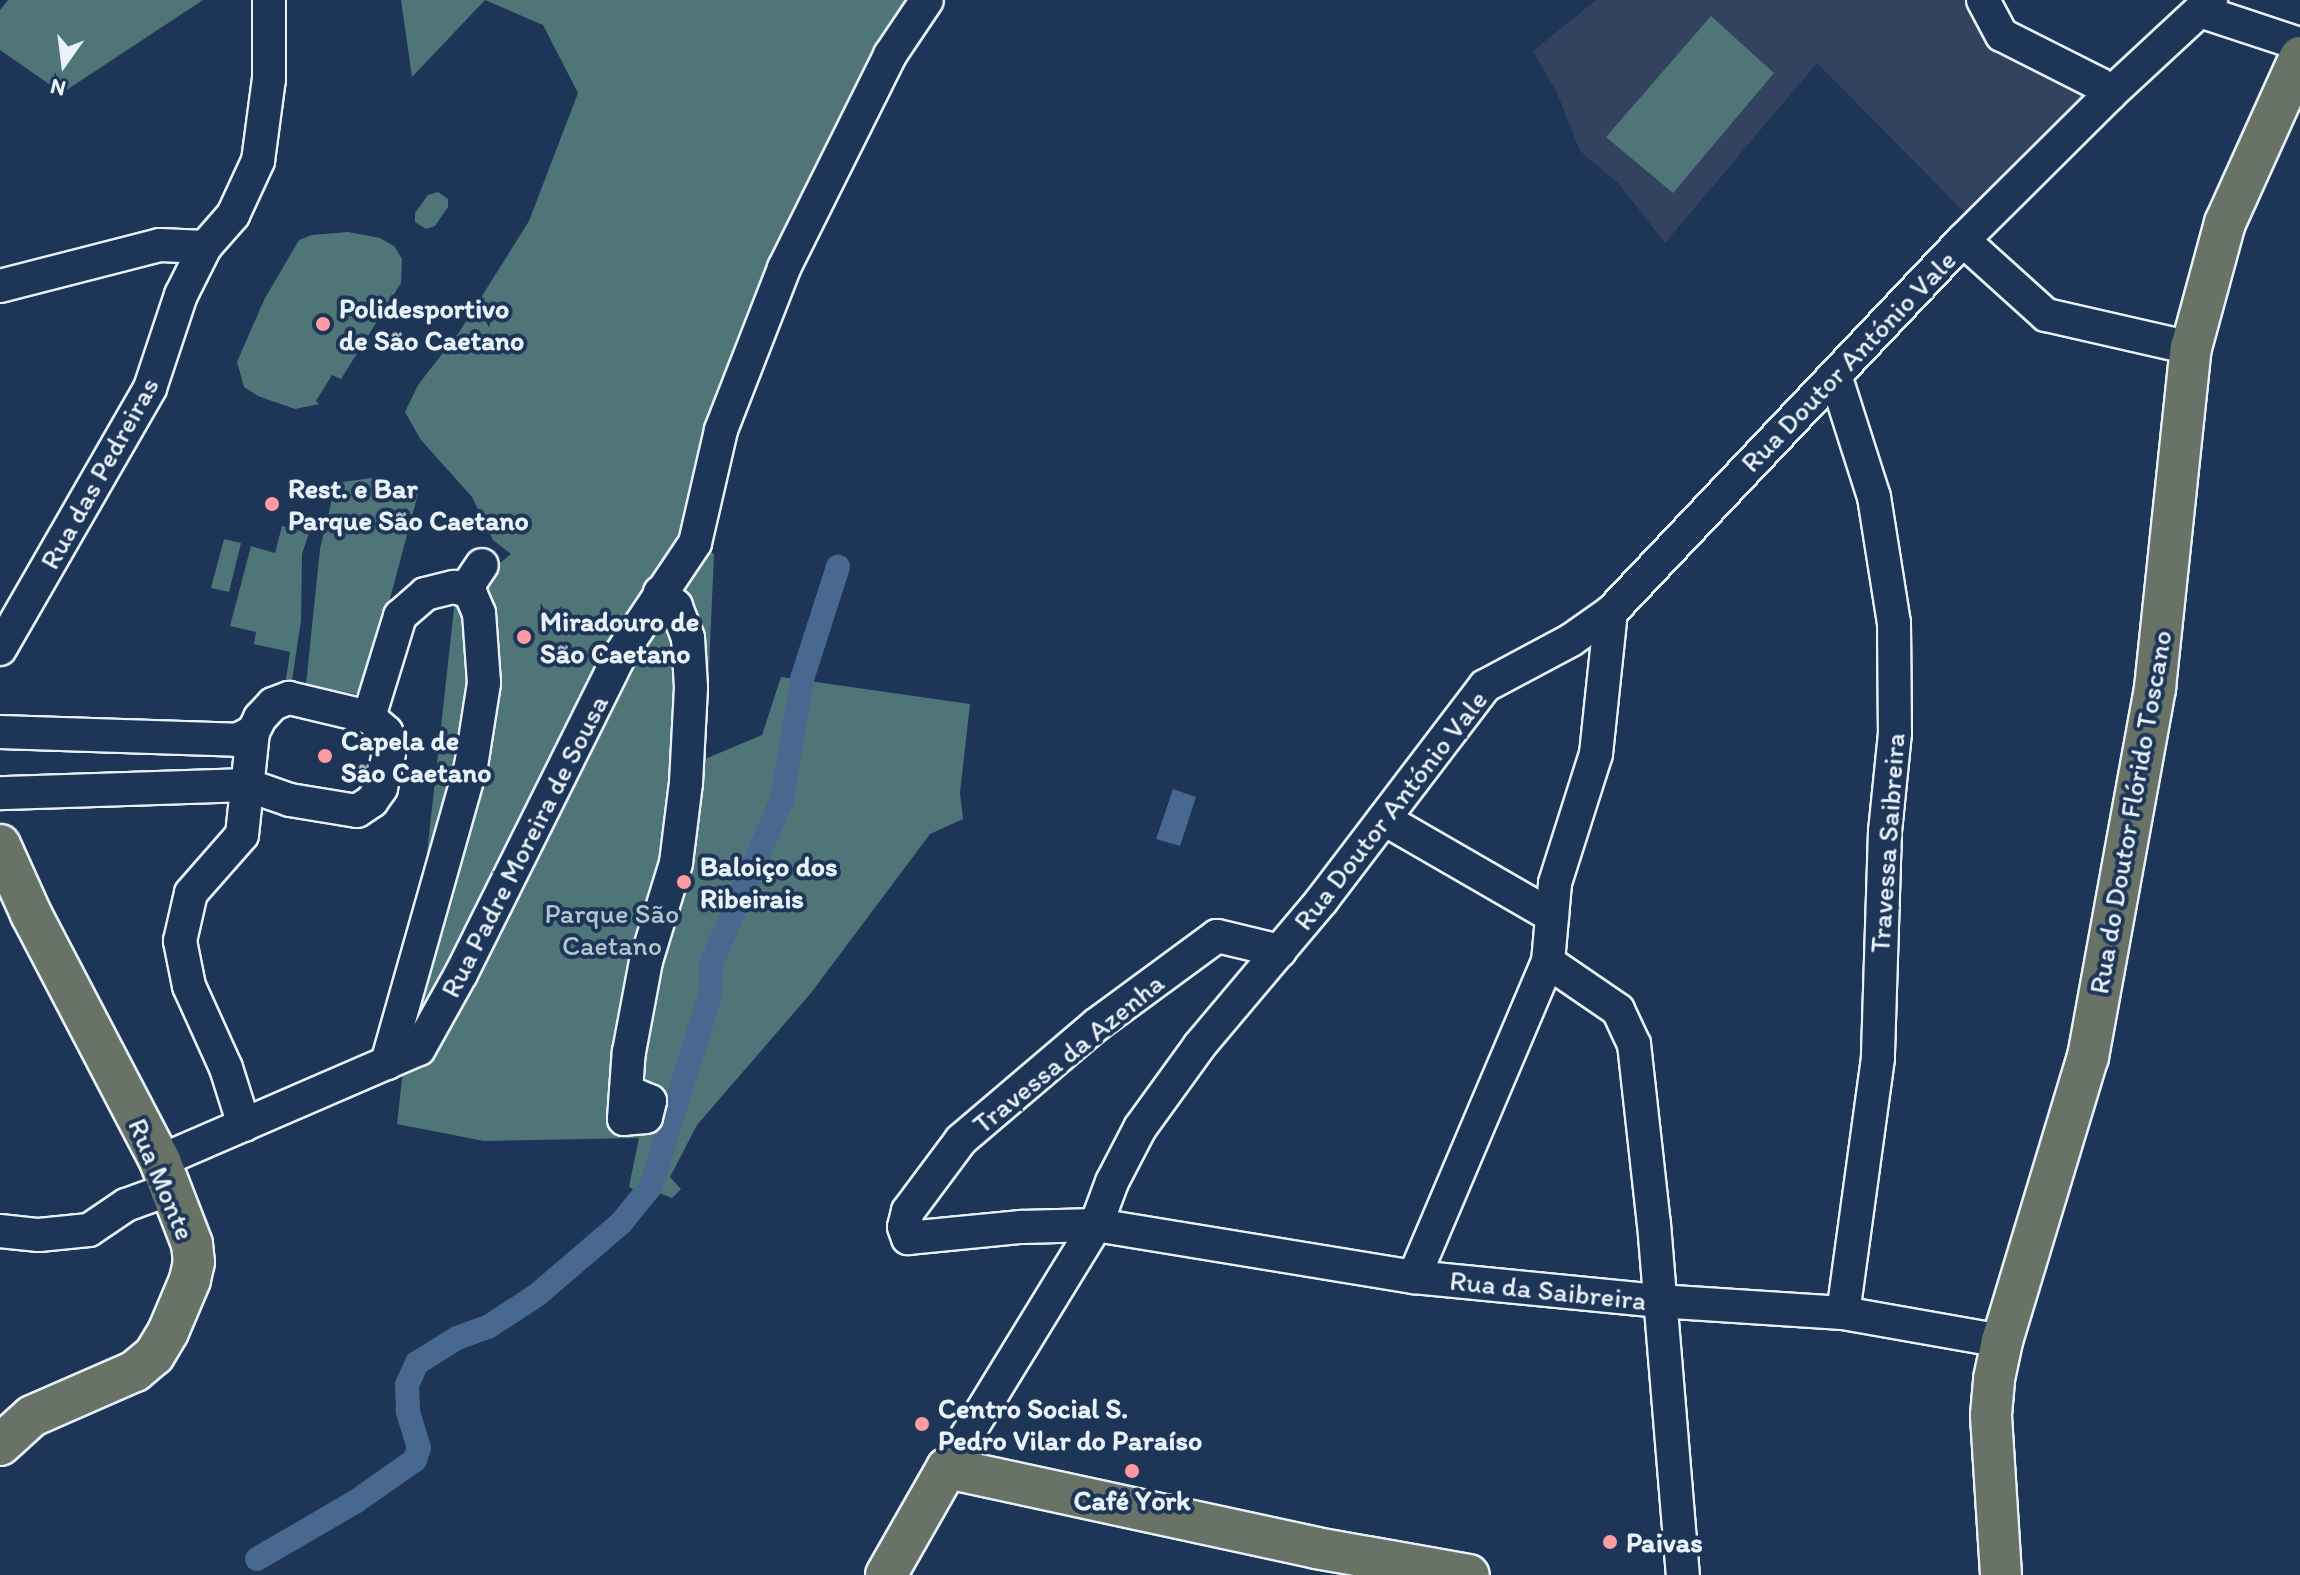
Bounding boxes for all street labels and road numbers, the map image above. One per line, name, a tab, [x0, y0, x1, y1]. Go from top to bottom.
street label: Rua Doutor António Vale	[1733, 243, 1963, 479]
street label: Rua das Pedreiras	[32, 371, 166, 575]
street label: Rua do Doutor Flórido Toscano	[2082, 629, 2178, 995]
street label: Rua Doutor António Vale	[1286, 683, 1494, 937]
street label: Rua Padre Moreira de Sousa	[433, 689, 615, 1003]
street label: Travessa Saibreira	[1863, 732, 1911, 954]
street label: Travessa da Azenha	[966, 966, 1170, 1140]
street label: Rua Monte	[121, 1113, 203, 1245]
street label: Rua da Saibreira	[1448, 1263, 1648, 1317]

